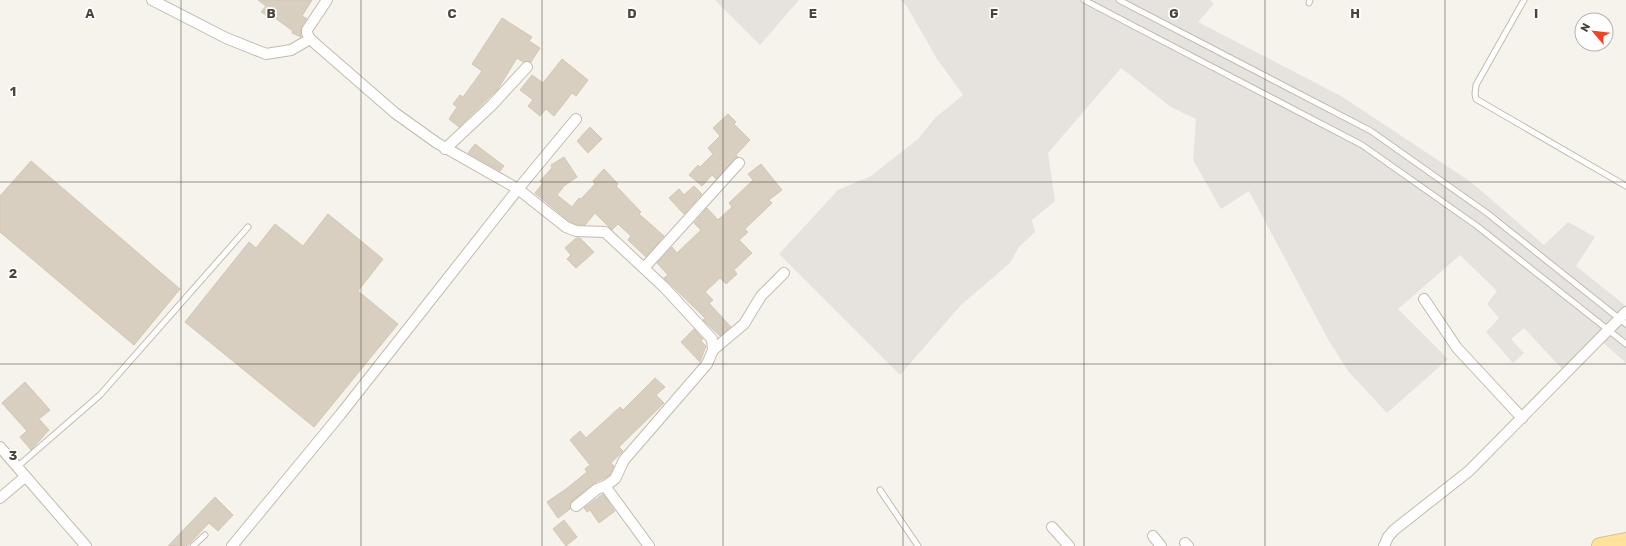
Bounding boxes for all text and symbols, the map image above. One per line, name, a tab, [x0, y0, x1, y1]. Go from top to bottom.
text: A	[85, 6, 95, 21]
text: B	[266, 6, 276, 21]
text: C	[447, 6, 457, 21]
text: D	[627, 6, 637, 21]
text: E	[809, 6, 817, 21]
text: F	[990, 6, 998, 21]
text: G	[1169, 6, 1179, 21]
text: H	[1350, 6, 1360, 21]
text: I	[1534, 6, 1538, 21]
north arrow	[1574, 12, 1614, 52]
text: N	[1578, 21, 1593, 34]
text: 1	[10, 84, 16, 99]
text: 2	[9, 266, 17, 281]
text: 3	[9, 448, 18, 463]

